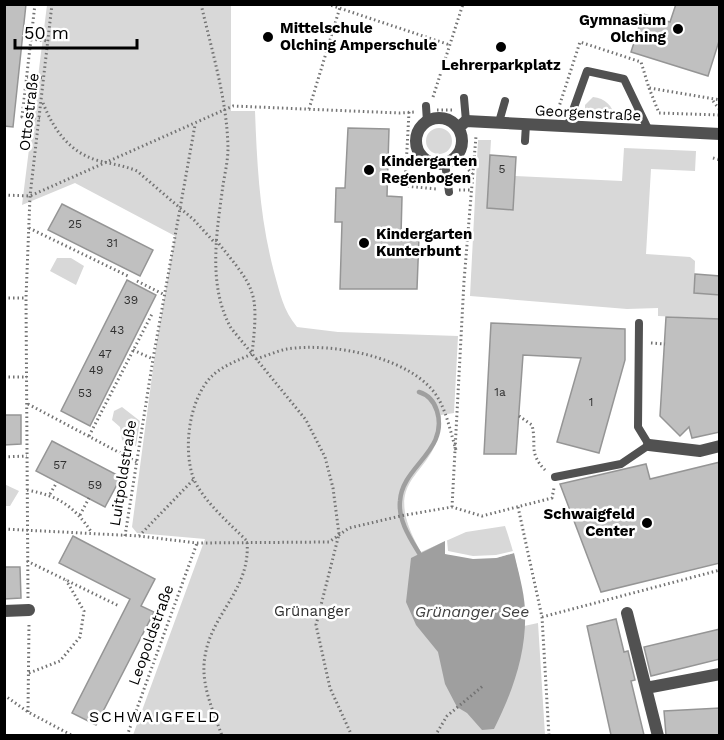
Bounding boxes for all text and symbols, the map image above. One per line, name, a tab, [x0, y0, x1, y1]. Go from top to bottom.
place label: Gymnasium Olching	[579, 11, 667, 46]
scale bar	[15, 12, 136, 50]
place label: Mittelschule Olching Amperschule	[280, 19, 437, 54]
text: 50 m	[24, 22, 69, 43]
marker: Gymnasium Olching	[671, 22, 685, 36]
marker: Mittelschule Olching Amperschule	[261, 30, 275, 44]
marker: Lehrerparkplatz	[494, 40, 508, 54]
place label: Lehrerparkplatz	[441, 56, 561, 74]
street label: Ottostraße	[15, 72, 43, 152]
street label: Georgenstraße	[534, 101, 642, 125]
place label: Kindergarten Regenbogen	[381, 152, 477, 187]
house number: 5	[499, 162, 506, 176]
marker: Kindergarten Regenbogen	[362, 163, 376, 177]
house number: 25	[68, 217, 82, 231]
place label: Kindergarten Kunterbunt	[376, 225, 472, 260]
house number: 31	[106, 236, 118, 250]
marker: Kindergarten Kunterbunt	[357, 236, 371, 250]
house number: 39	[124, 293, 138, 307]
house number: 43	[110, 323, 124, 337]
house number: 47	[98, 347, 112, 361]
house number: 49	[89, 363, 103, 377]
house number: 1a	[494, 385, 506, 399]
house number: 53	[78, 386, 92, 400]
house number: 1	[589, 395, 593, 409]
street label: Luitpoldstraße	[106, 419, 140, 527]
house number: 57	[53, 458, 67, 472]
house number: 59	[88, 478, 102, 492]
place label: Schwaigfeld Center	[544, 505, 636, 540]
marker: Schwaigfeld Center	[640, 516, 654, 530]
street label: Leopoldstraße	[125, 582, 177, 688]
park label: Grünanger	[274, 602, 350, 620]
water label: Grünanger See	[415, 602, 529, 621]
district label: SCHWAIGFELD	[89, 707, 221, 726]

